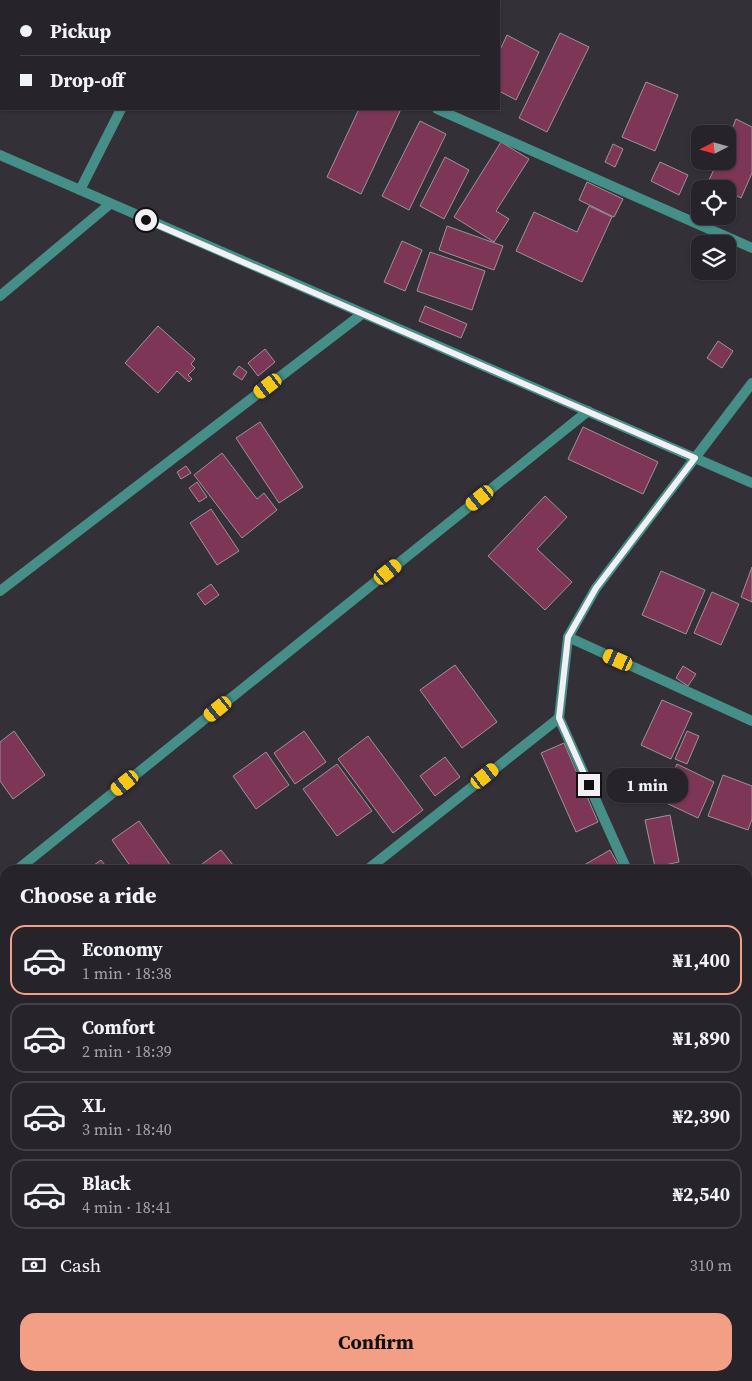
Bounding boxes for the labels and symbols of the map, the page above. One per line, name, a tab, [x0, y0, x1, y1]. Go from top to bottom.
north arrow	[691, 125, 736, 170]
route start	[135, 209, 157, 231]
car	[251, 371, 284, 401]
car	[463, 483, 496, 513]
car	[371, 557, 404, 587]
car	[601, 647, 634, 673]
car	[201, 694, 234, 724]
car	[468, 761, 501, 791]
car	[108, 768, 141, 798]
callout: 1 min	[606, 768, 689, 802]
route end	[578, 774, 600, 796]

